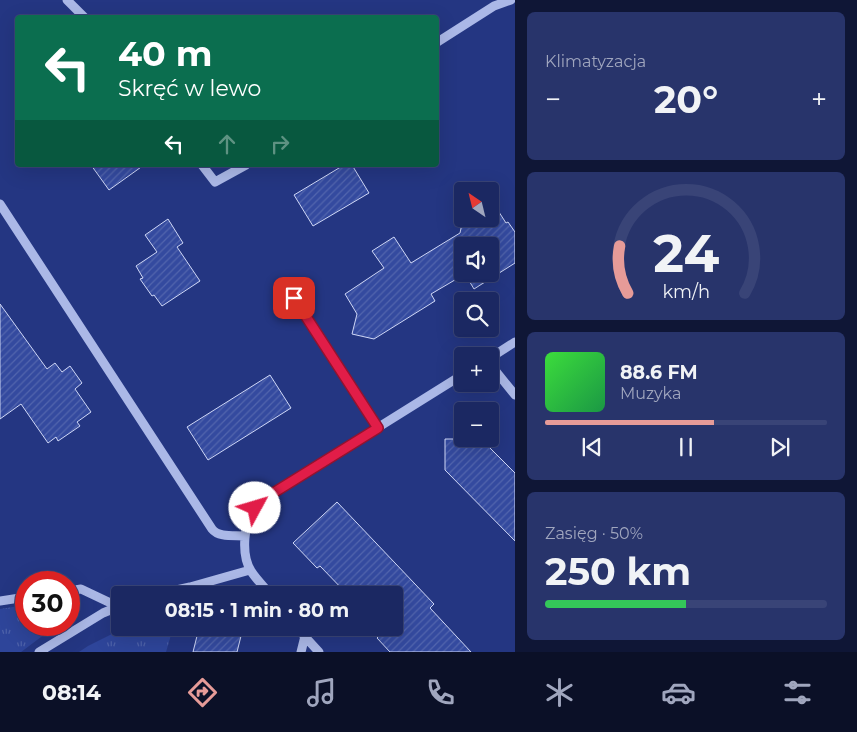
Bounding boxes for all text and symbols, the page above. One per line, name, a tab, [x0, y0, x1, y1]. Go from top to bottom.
text: 40 m	[118, 32, 213, 75]
icon: left	[35, 35, 100, 100]
text: Klimatyzacja	[545, 52, 646, 71]
text: Skręć w lewo	[118, 75, 261, 102]
text: 20°	[654, 76, 718, 123]
text: −	[545, 82, 561, 116]
text: +	[811, 82, 827, 116]
icon: left	[160, 130, 188, 158]
icon: ahead	[213, 130, 241, 158]
icon: right	[266, 130, 294, 158]
north arrow	[454, 182, 499, 228]
map controls	[454, 182, 499, 447]
text: 24	[653, 222, 719, 285]
button: sound	[454, 237, 499, 282]
pin	[273, 277, 315, 319]
text: km/h	[662, 281, 710, 302]
icon: arrive	[280, 284, 308, 312]
button: search	[454, 292, 499, 337]
button: +	[454, 347, 499, 392]
text: 88.6 FM	[620, 361, 698, 384]
text: Muzyka	[620, 384, 681, 403]
button: −	[454, 402, 499, 447]
icon: previous	[578, 433, 606, 461]
icon: pause	[672, 433, 700, 461]
icon: next	[766, 433, 794, 461]
position arrow	[228, 481, 280, 533]
text: Zasięg · 50%	[545, 524, 643, 543]
text: 250 km	[545, 548, 691, 595]
speed limit sign: 30	[15, 571, 80, 636]
text: 08:15 · 1 min · 80 m	[165, 599, 349, 622]
icon: directions	[185, 675, 220, 710]
icon: music	[304, 675, 339, 710]
icon: phone	[423, 675, 458, 710]
icon: climate	[542, 675, 577, 710]
icon: car	[661, 675, 696, 710]
icon: filters	[780, 675, 815, 710]
text: 08:14	[42, 679, 101, 706]

